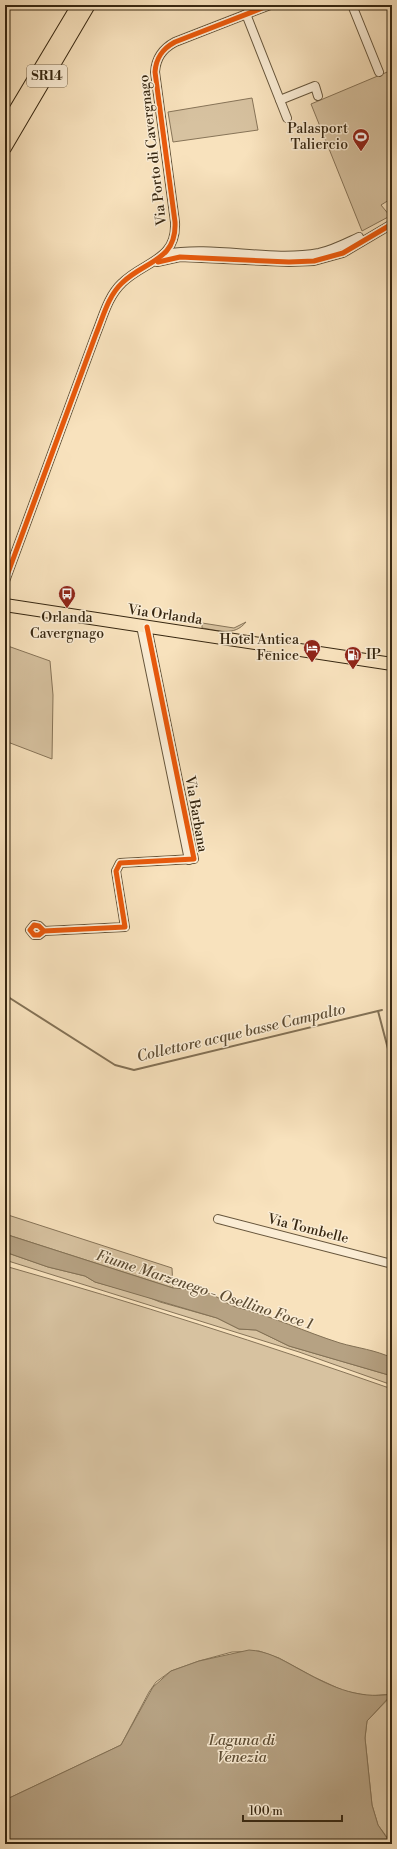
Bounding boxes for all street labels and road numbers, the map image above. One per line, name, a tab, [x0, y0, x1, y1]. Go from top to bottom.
road number: SR14	[27, 65, 67, 87]
street label: Via Porto di Cavergnago	[135, 73, 171, 227]
street label: Via Orlanda	[126, 601, 204, 629]
street label: Via Barbana	[180, 773, 212, 854]
street label: Via Tombelle	[265, 1210, 350, 1248]

